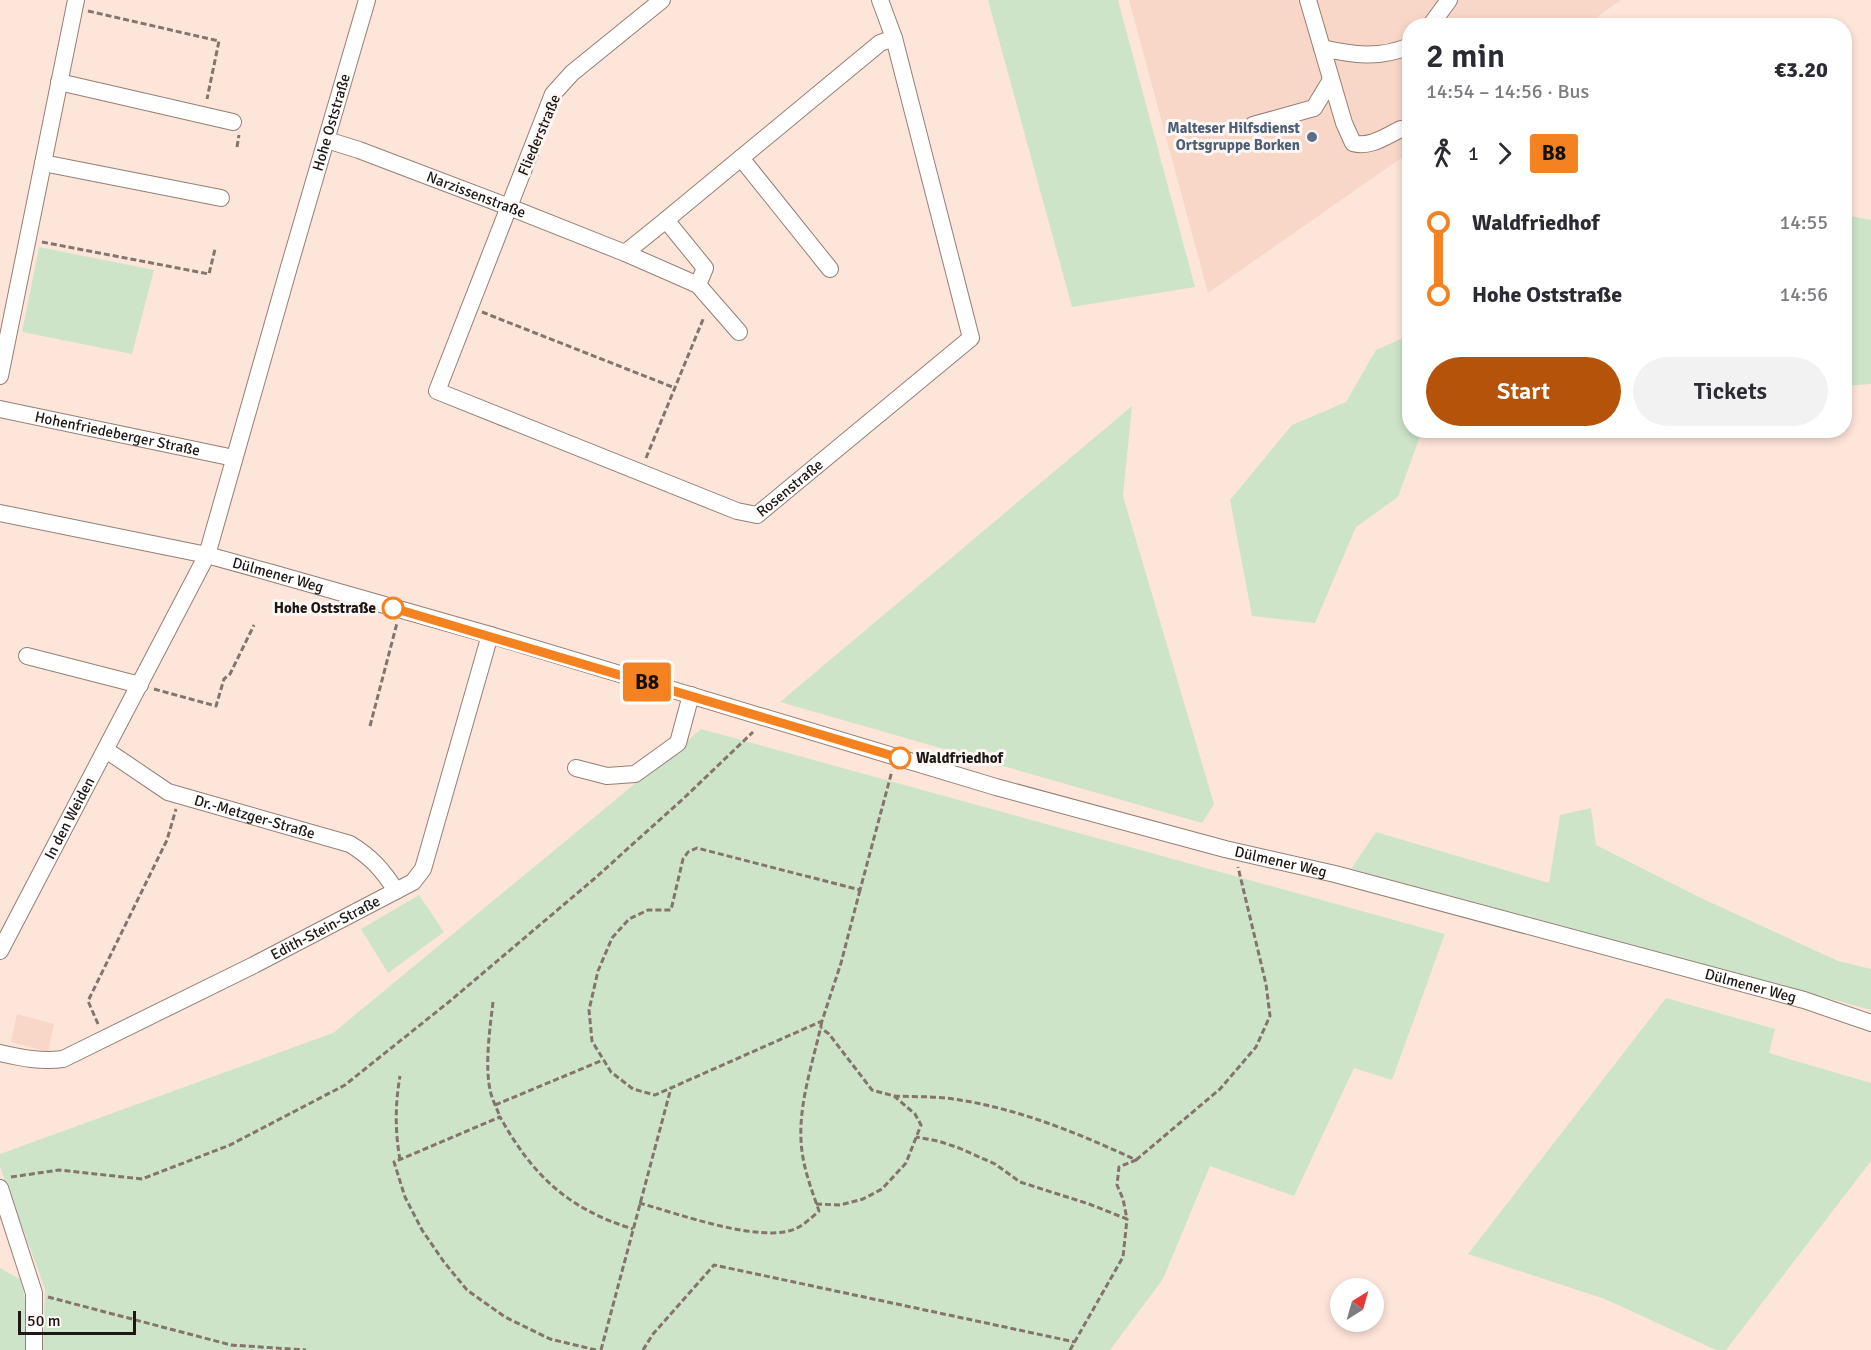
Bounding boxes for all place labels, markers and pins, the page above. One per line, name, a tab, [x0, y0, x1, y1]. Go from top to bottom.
place label: Malteser Hilfsdienst Ortsgruppe Borken	[1167, 119, 1300, 154]
marker: Malteser Hilfsdienst Ortsgruppe Borken	[1305, 130, 1319, 144]
marker: Hohe Oststraße	[382, 597, 404, 619]
place label: Hohe Oststraße	[274, 599, 376, 617]
marker: Waldfriedhof	[889, 747, 911, 769]
place label: Waldfriedhof	[916, 749, 1004, 767]

